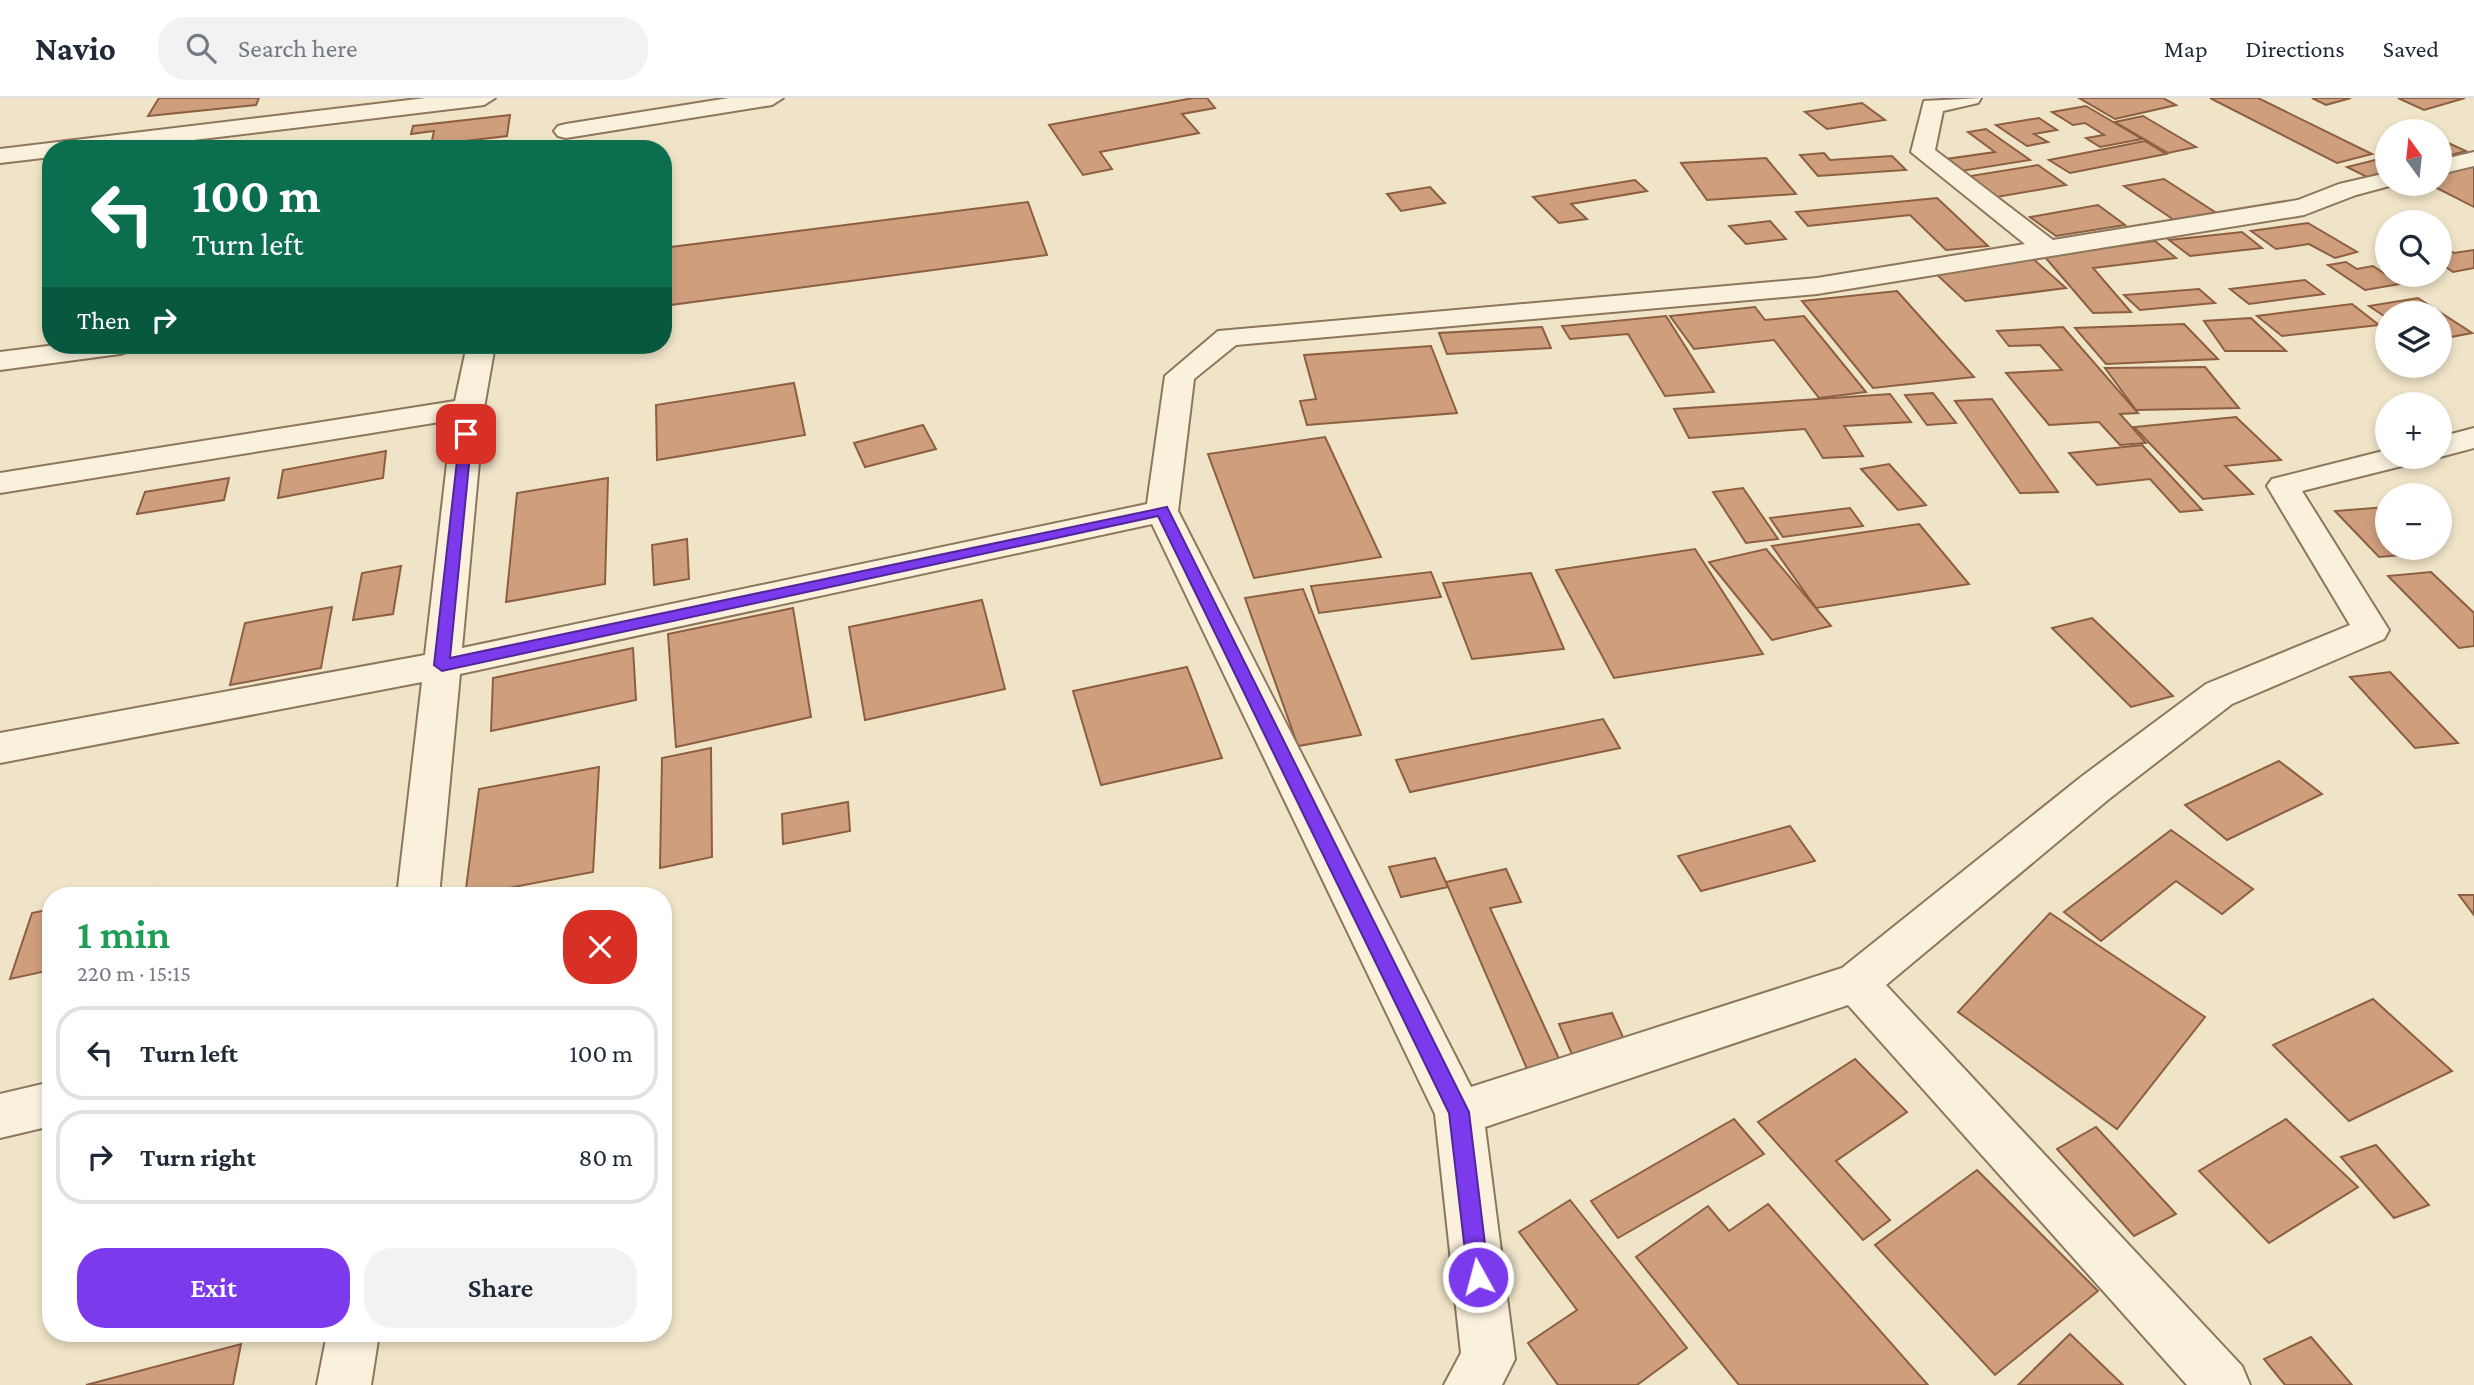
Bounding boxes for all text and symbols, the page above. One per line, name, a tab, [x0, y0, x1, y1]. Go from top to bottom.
search box	[158, 17, 648, 80]
icon: search	[182, 29, 220, 67]
text: Navio	[35, 30, 116, 67]
text: Search here	[238, 34, 357, 63]
text: Map	[2164, 35, 2208, 62]
text: Directions	[2246, 35, 2345, 62]
text: Saved	[2383, 35, 2439, 62]
north arrow	[2375, 119, 2452, 196]
map controls	[2375, 119, 2452, 560]
icon: left	[77, 168, 168, 259]
text: 100 m	[192, 168, 321, 223]
button: search	[2375, 210, 2452, 287]
text: Turn left	[192, 226, 303, 262]
icon: right	[145, 301, 183, 339]
button: layers	[2375, 301, 2452, 378]
text: Then	[77, 306, 131, 335]
button: +	[2375, 392, 2452, 469]
pin	[436, 404, 496, 464]
icon: arrive	[447, 415, 485, 453]
button: −	[2375, 483, 2452, 560]
text: 1 min	[77, 910, 170, 957]
button: close	[563, 910, 637, 984]
text: 220 m · 15:15	[77, 960, 191, 986]
icon: left	[81, 1034, 119, 1072]
text: Turn left	[140, 1039, 238, 1068]
text: 100 m	[569, 1039, 633, 1068]
icon: right	[81, 1138, 119, 1176]
text: Turn right	[140, 1143, 256, 1172]
text: 80 m	[579, 1143, 633, 1172]
position arrow	[1441, 1240, 1515, 1314]
button: Exit	[77, 1248, 350, 1328]
button: Share	[364, 1248, 637, 1328]

